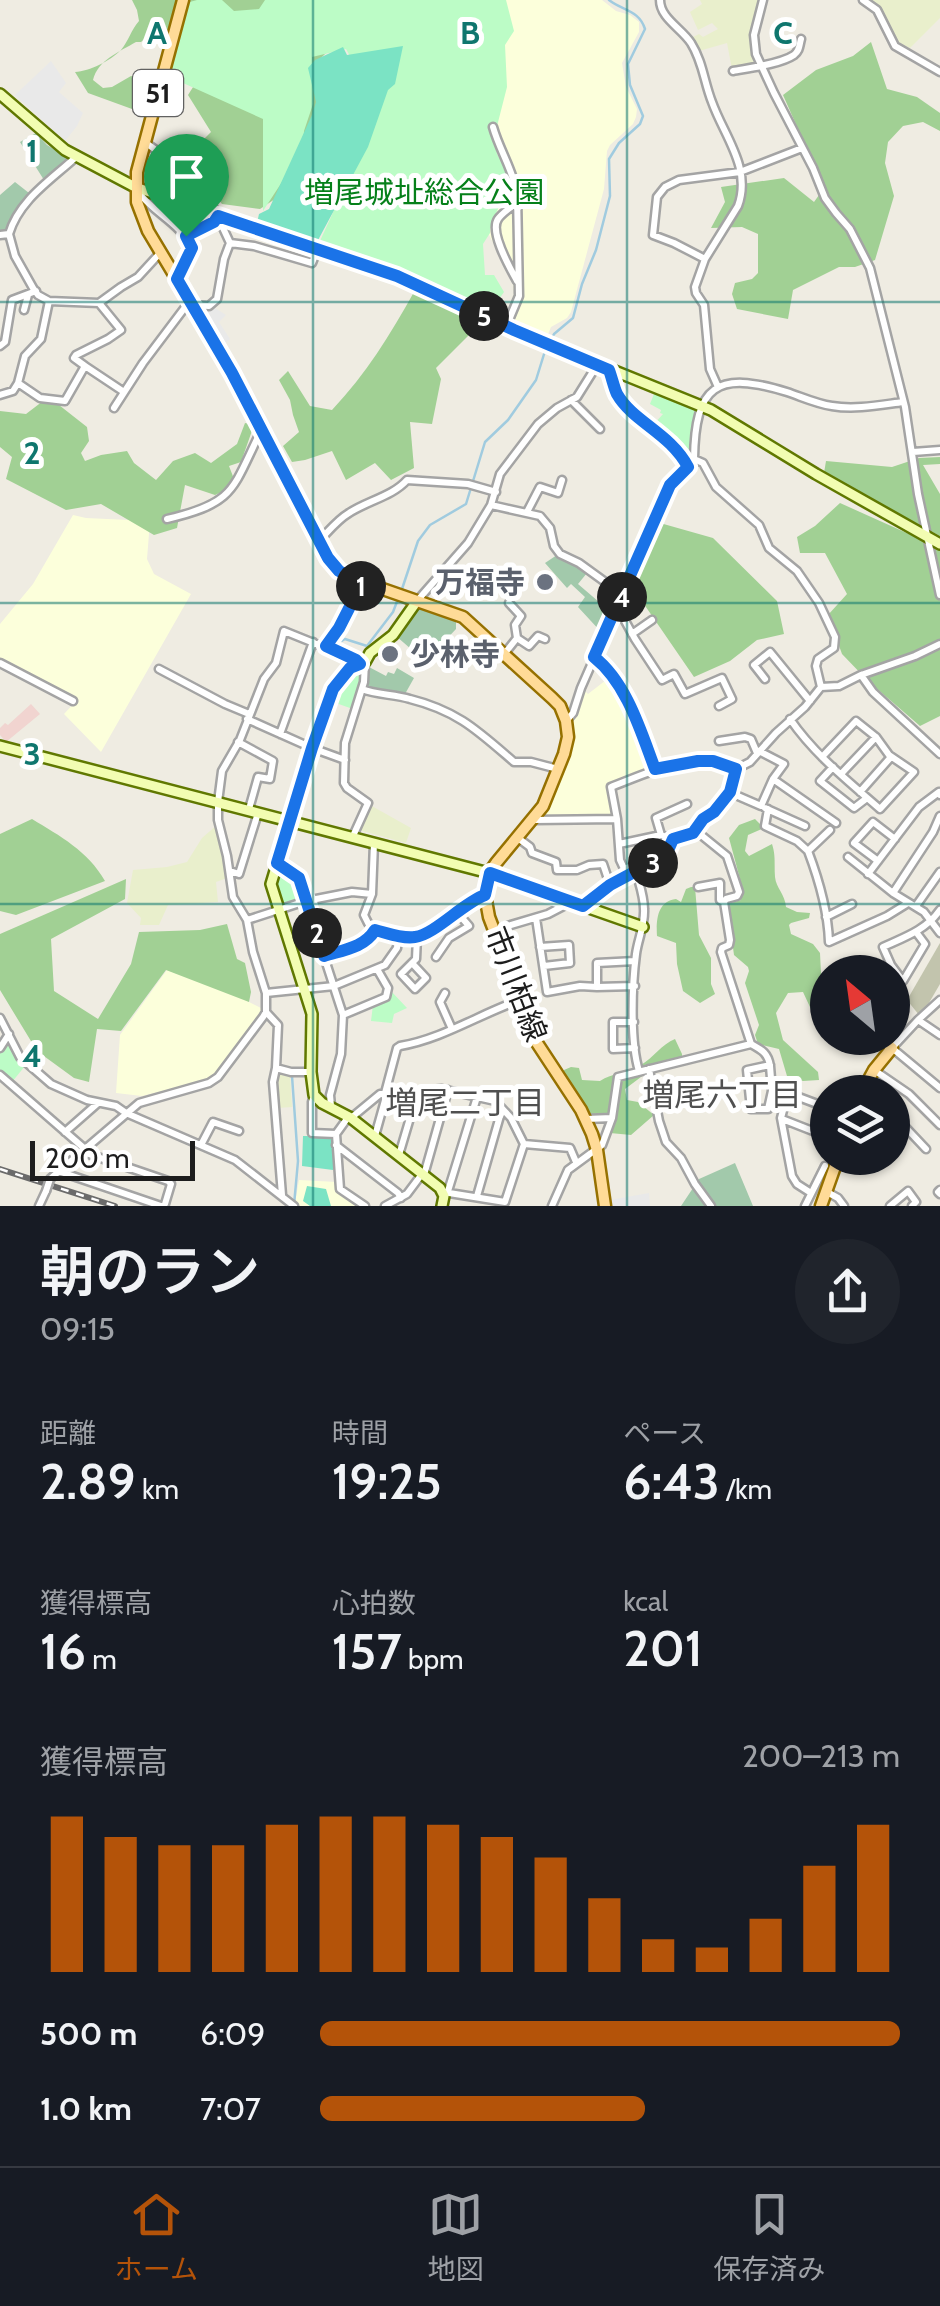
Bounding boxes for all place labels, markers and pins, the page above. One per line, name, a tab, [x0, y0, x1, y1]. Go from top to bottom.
pin	[144, 134, 229, 237]
pin: 5	[459, 291, 509, 341]
pin: 1	[336, 561, 386, 611]
place label: 万福寺	[435, 564, 525, 601]
marker: 万福寺	[534, 571, 556, 593]
pin: 4	[597, 572, 647, 622]
place label: 少林寺	[410, 636, 500, 673]
marker: 少林寺	[379, 643, 401, 665]
pin: 3	[628, 838, 678, 888]
pin: 2	[292, 908, 342, 958]

